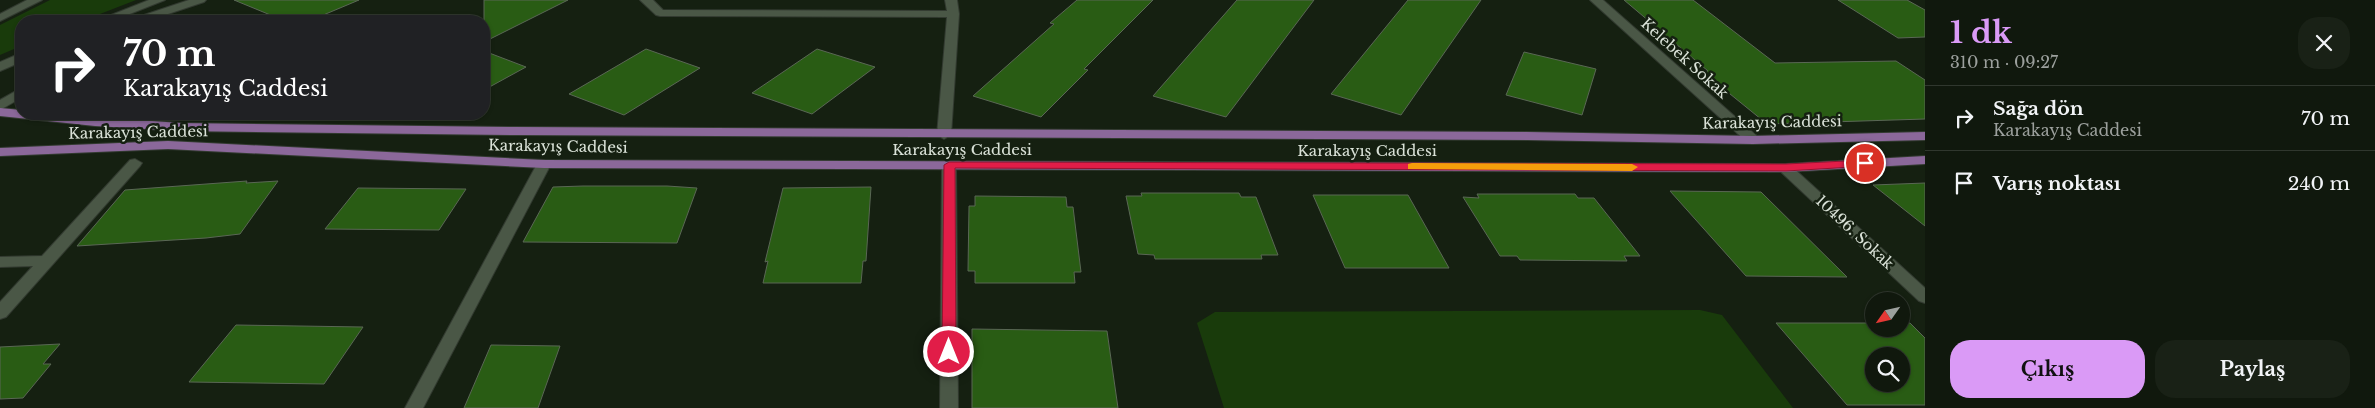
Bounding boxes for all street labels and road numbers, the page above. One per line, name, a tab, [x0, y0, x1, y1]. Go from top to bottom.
street label: Kelebek Sokak	[1637, 14, 1733, 103]
street label: Karakayış Caddesi	[1702, 111, 1842, 133]
street label: Karakayış Caddesi	[68, 121, 208, 143]
street label: Karakayış Caddesi	[488, 135, 628, 157]
street label: Karakayış Caddesi	[892, 140, 1032, 159]
street label: Karakayış Caddesi	[1297, 141, 1437, 160]
street label: 10496. Sokak	[1812, 191, 1899, 274]

